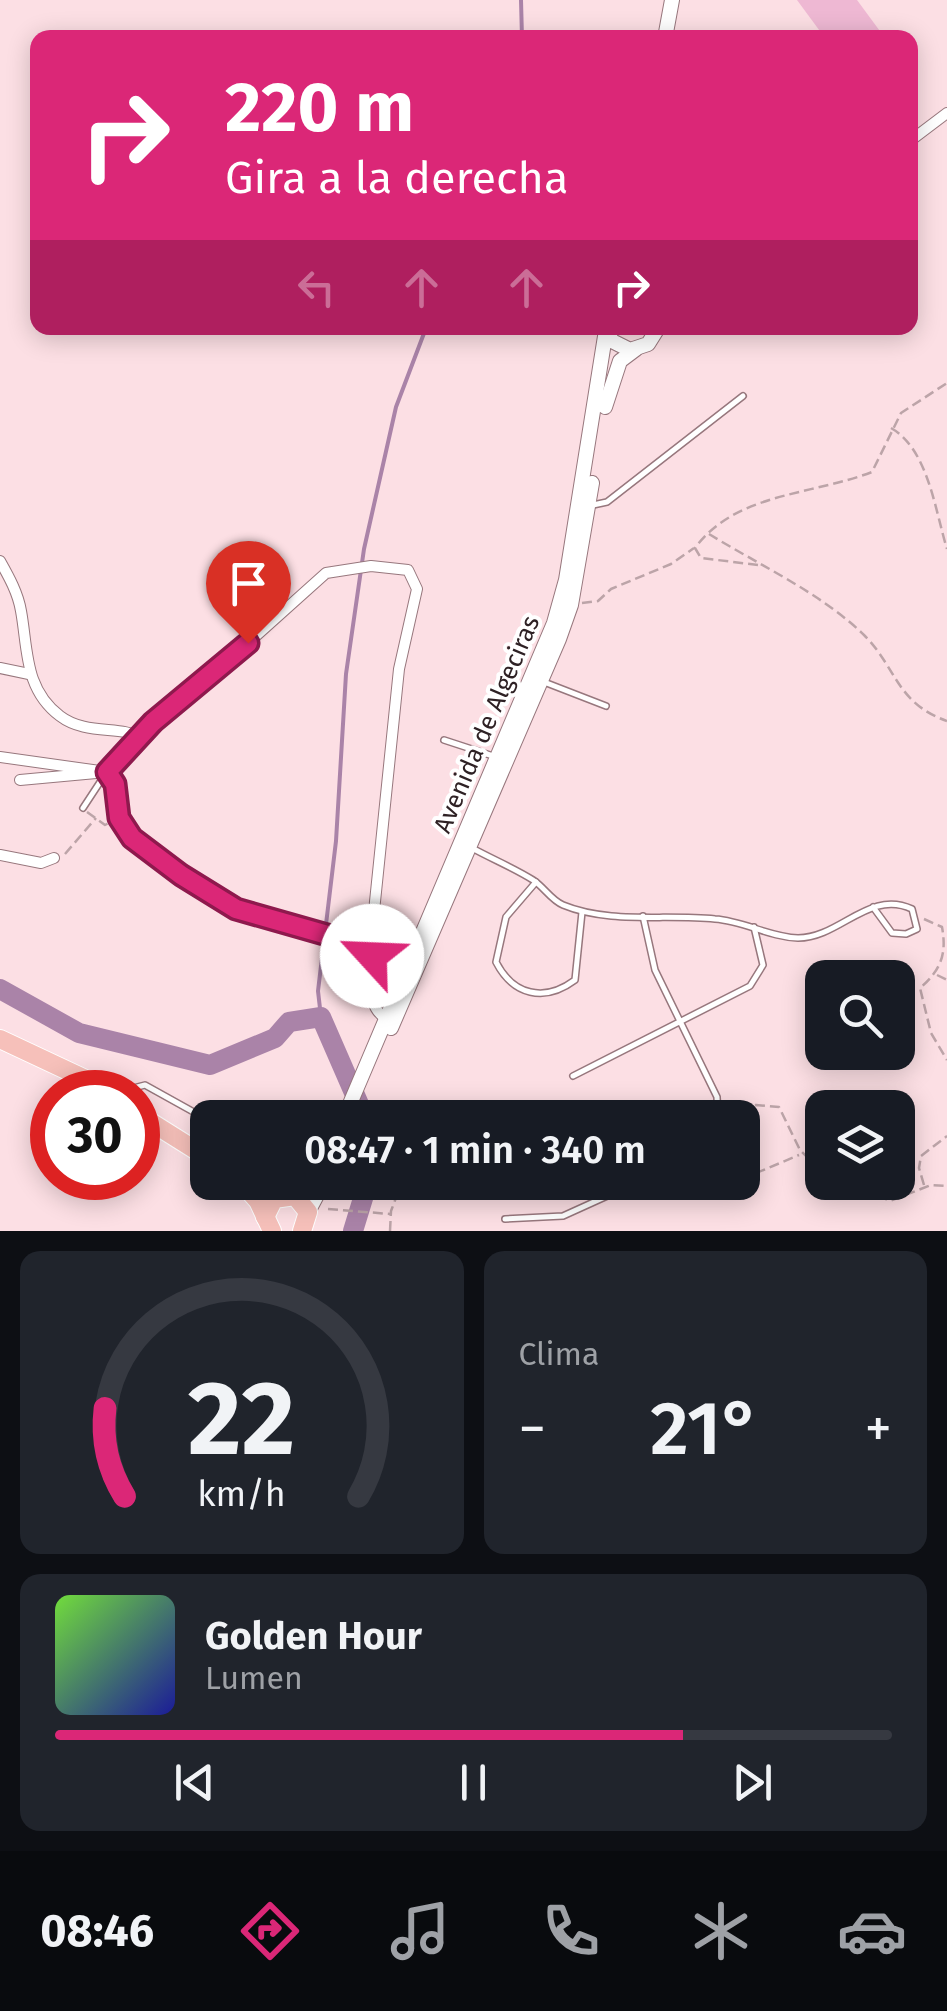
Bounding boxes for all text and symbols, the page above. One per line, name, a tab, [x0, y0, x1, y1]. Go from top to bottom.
text: 220 m	[225, 66, 414, 150]
icon: right	[60, 70, 190, 200]
text: Gira a la derecha	[225, 151, 568, 205]
icon: left	[289, 260, 344, 315]
icon: ahead	[394, 260, 449, 315]
icon: ahead	[499, 260, 554, 315]
icon: right	[604, 260, 659, 315]
pin	[206, 541, 291, 644]
icon: arrive	[221, 556, 276, 611]
street label: Avenida de Algeciras	[428, 611, 546, 837]
position arrow	[320, 904, 424, 1008]
map controls	[805, 960, 915, 1200]
button: search	[805, 960, 915, 1070]
speed limit sign: 30	[30, 1070, 160, 1200]
button: layers	[805, 1090, 915, 1200]
text: 08:47 · 1 min · 340 m	[304, 1127, 646, 1173]
text: Clima	[519, 1335, 599, 1373]
text: 22	[188, 1357, 296, 1482]
text: 21°	[650, 1384, 760, 1474]
text: −	[519, 1396, 546, 1462]
text: +	[865, 1396, 892, 1462]
text: km/h	[198, 1473, 286, 1515]
text: Golden Hour	[205, 1613, 422, 1659]
text: Lumen	[205, 1659, 303, 1697]
icon: previous	[167, 1755, 222, 1810]
icon: pause	[446, 1755, 501, 1810]
icon: next	[725, 1755, 780, 1810]
icon: directions	[235, 1896, 305, 1966]
icon: music	[385, 1896, 455, 1966]
icon: phone	[536, 1896, 606, 1966]
icon: climate	[686, 1896, 756, 1966]
icon: car	[837, 1896, 907, 1966]
text: 08:46	[40, 1904, 154, 1958]

